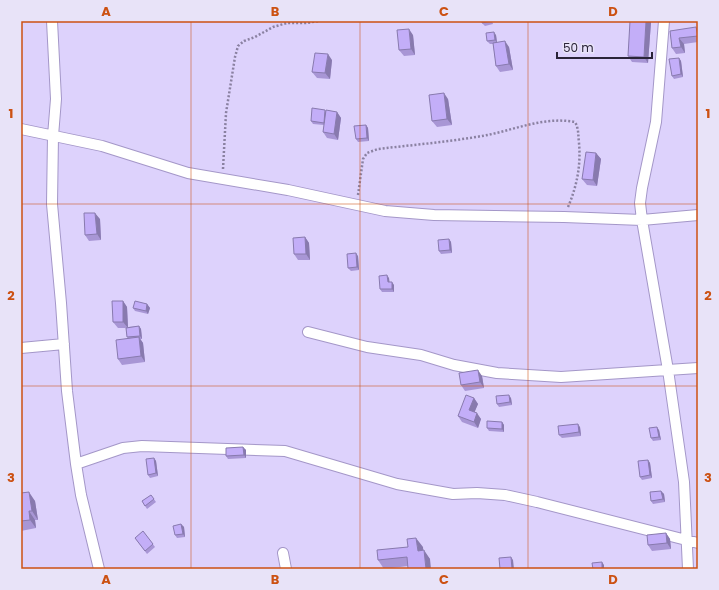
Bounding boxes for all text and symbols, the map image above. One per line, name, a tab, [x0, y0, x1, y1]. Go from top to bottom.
text: A	[101, 2, 111, 21]
text: B	[271, 2, 280, 21]
text: C	[439, 2, 449, 21]
text: D	[608, 2, 618, 21]
scale bar	[557, 34, 652, 60]
text: 50 m	[563, 39, 594, 56]
text: 1	[9, 104, 13, 123]
text: 1	[706, 104, 710, 123]
text: 2	[7, 286, 15, 305]
text: 2	[704, 286, 712, 305]
text: 3	[7, 468, 15, 487]
text: 3	[704, 468, 712, 487]
text: A	[101, 570, 111, 589]
text: B	[271, 570, 280, 589]
text: C	[439, 570, 449, 589]
text: D	[608, 570, 618, 589]

